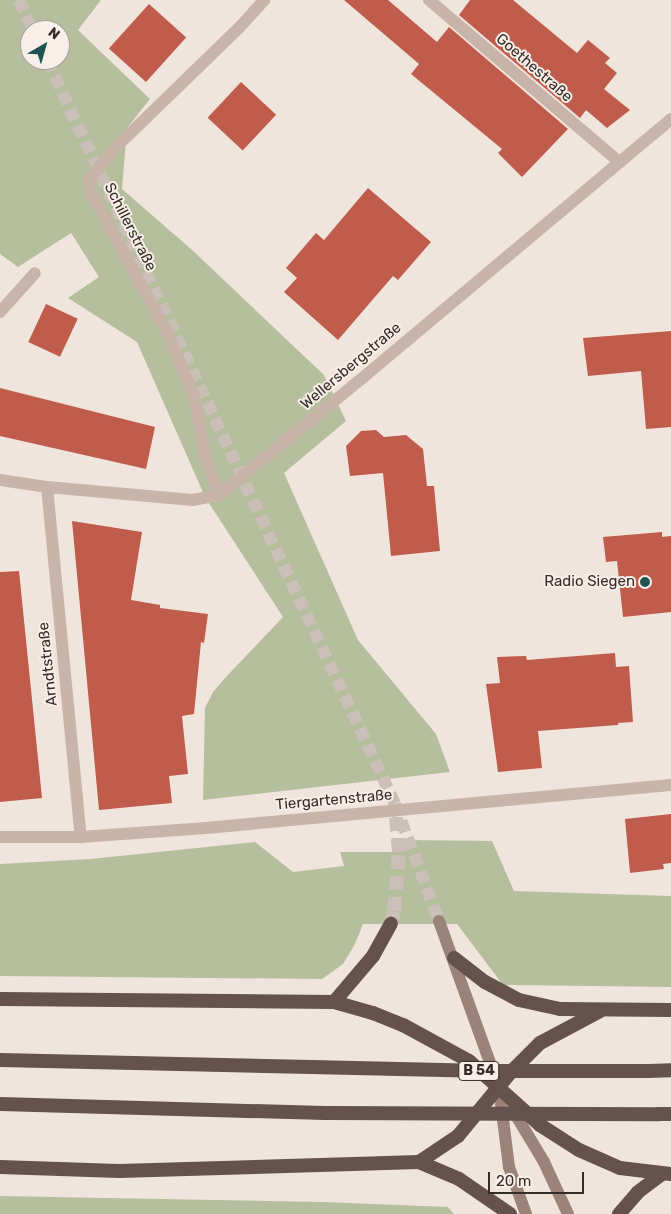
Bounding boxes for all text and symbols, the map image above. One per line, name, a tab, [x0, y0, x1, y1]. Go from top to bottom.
north arrow	[20, 20, 70, 70]
text: N	[45, 24, 63, 43]
street label: Goethestraße	[492, 30, 576, 106]
street label: Schillerstraße	[100, 180, 160, 274]
street label: Wellersbergstraße	[297, 319, 405, 413]
place label: Radio Siegen	[544, 573, 635, 591]
marker: Radio Siegen	[639, 576, 651, 588]
street label: Arndtstraße	[35, 621, 61, 707]
street label: Tiergartenstraße	[275, 786, 393, 814]
road number: B 54	[458, 1060, 500, 1082]
scale bar	[491, 1162, 587, 1194]
text: 20 m	[496, 1172, 531, 1190]

